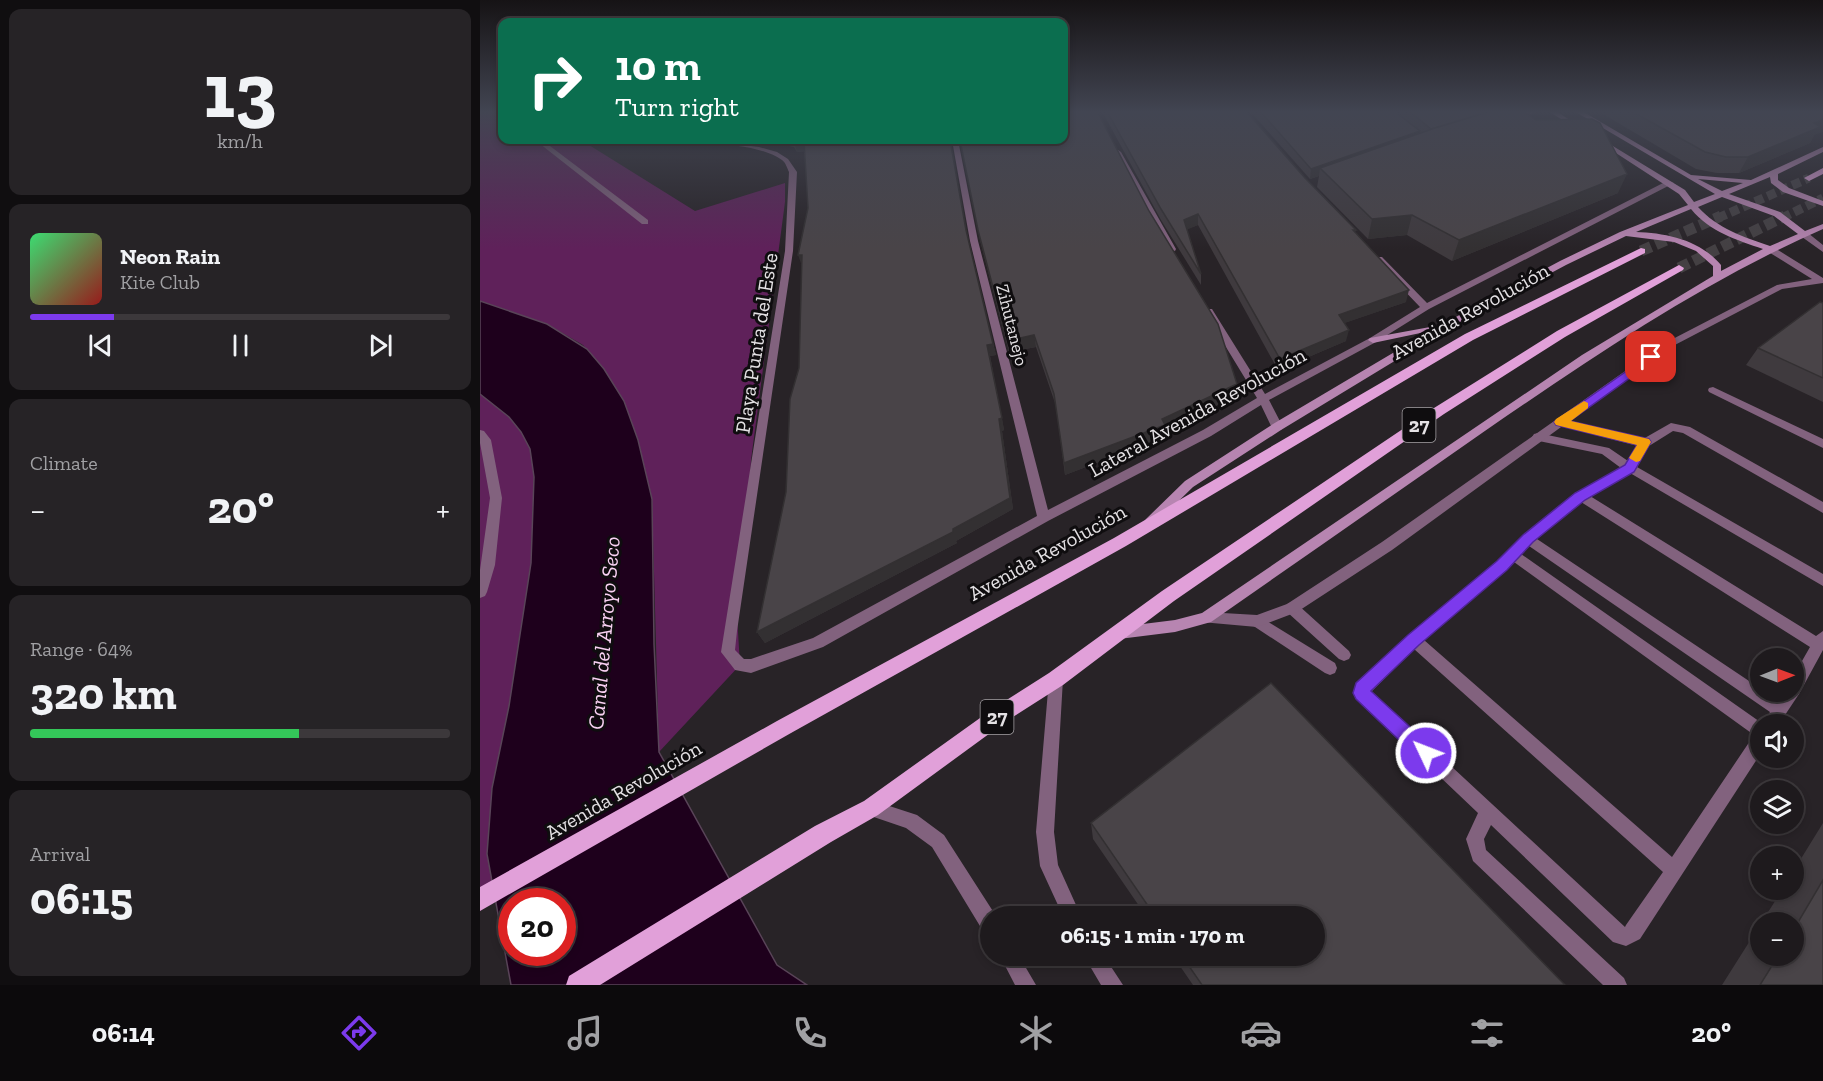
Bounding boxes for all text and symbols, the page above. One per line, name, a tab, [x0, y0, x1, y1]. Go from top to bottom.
text: 10 m	[615, 40, 701, 91]
icon: right	[516, 42, 594, 120]
text: 13	[203, 43, 277, 137]
text: Turn right	[615, 91, 739, 123]
text: km/h	[217, 129, 263, 153]
text: Neon Rain	[120, 243, 220, 270]
street label: Playa Punta del Este	[729, 251, 783, 435]
street label: Avenida Revolución	[1387, 257, 1553, 365]
text: Kite Club	[120, 270, 200, 294]
street label: Zihutanejo	[991, 282, 1033, 368]
icon: previous	[84, 329, 117, 362]
icon: pause	[224, 329, 257, 362]
icon: next	[364, 329, 397, 362]
pin	[1625, 331, 1676, 382]
icon: arrive	[1634, 340, 1667, 373]
street label: Lateral Avenida Revolución	[1084, 342, 1310, 482]
road number: 27	[1402, 408, 1436, 442]
text: Climate	[30, 451, 98, 475]
text: 20°	[208, 481, 274, 535]
text: −	[30, 490, 45, 529]
text: +	[436, 490, 450, 529]
street label: Avenida Revolución	[964, 498, 1130, 606]
water label: Canal del Arroyo Seco	[582, 535, 626, 731]
text: Range · 64%	[30, 637, 132, 661]
north arrow	[1750, 648, 1804, 702]
map controls	[1750, 648, 1804, 966]
text: 320 km	[30, 667, 177, 721]
road number: 27	[980, 700, 1014, 734]
button: sound	[1750, 714, 1804, 768]
position arrow	[1394, 721, 1458, 785]
street label: Avenida Revolución	[540, 735, 706, 845]
button: layers	[1750, 780, 1804, 834]
text: Arrival	[30, 842, 90, 866]
button: +	[1750, 846, 1804, 900]
text: 06:15	[30, 872, 133, 926]
speed limit sign: 20	[498, 888, 576, 966]
button: −	[1750, 912, 1804, 966]
text: 06:15 · 1 min · 170 m	[1060, 922, 1245, 949]
icon: directions	[338, 1012, 380, 1054]
icon: music	[564, 1012, 606, 1054]
icon: phone	[789, 1012, 831, 1054]
icon: climate	[1015, 1012, 1057, 1054]
icon: car	[1240, 1012, 1282, 1054]
icon: filters	[1466, 1012, 1508, 1054]
text: 06:14	[92, 1017, 155, 1049]
text: 20°	[1691, 1017, 1731, 1049]

